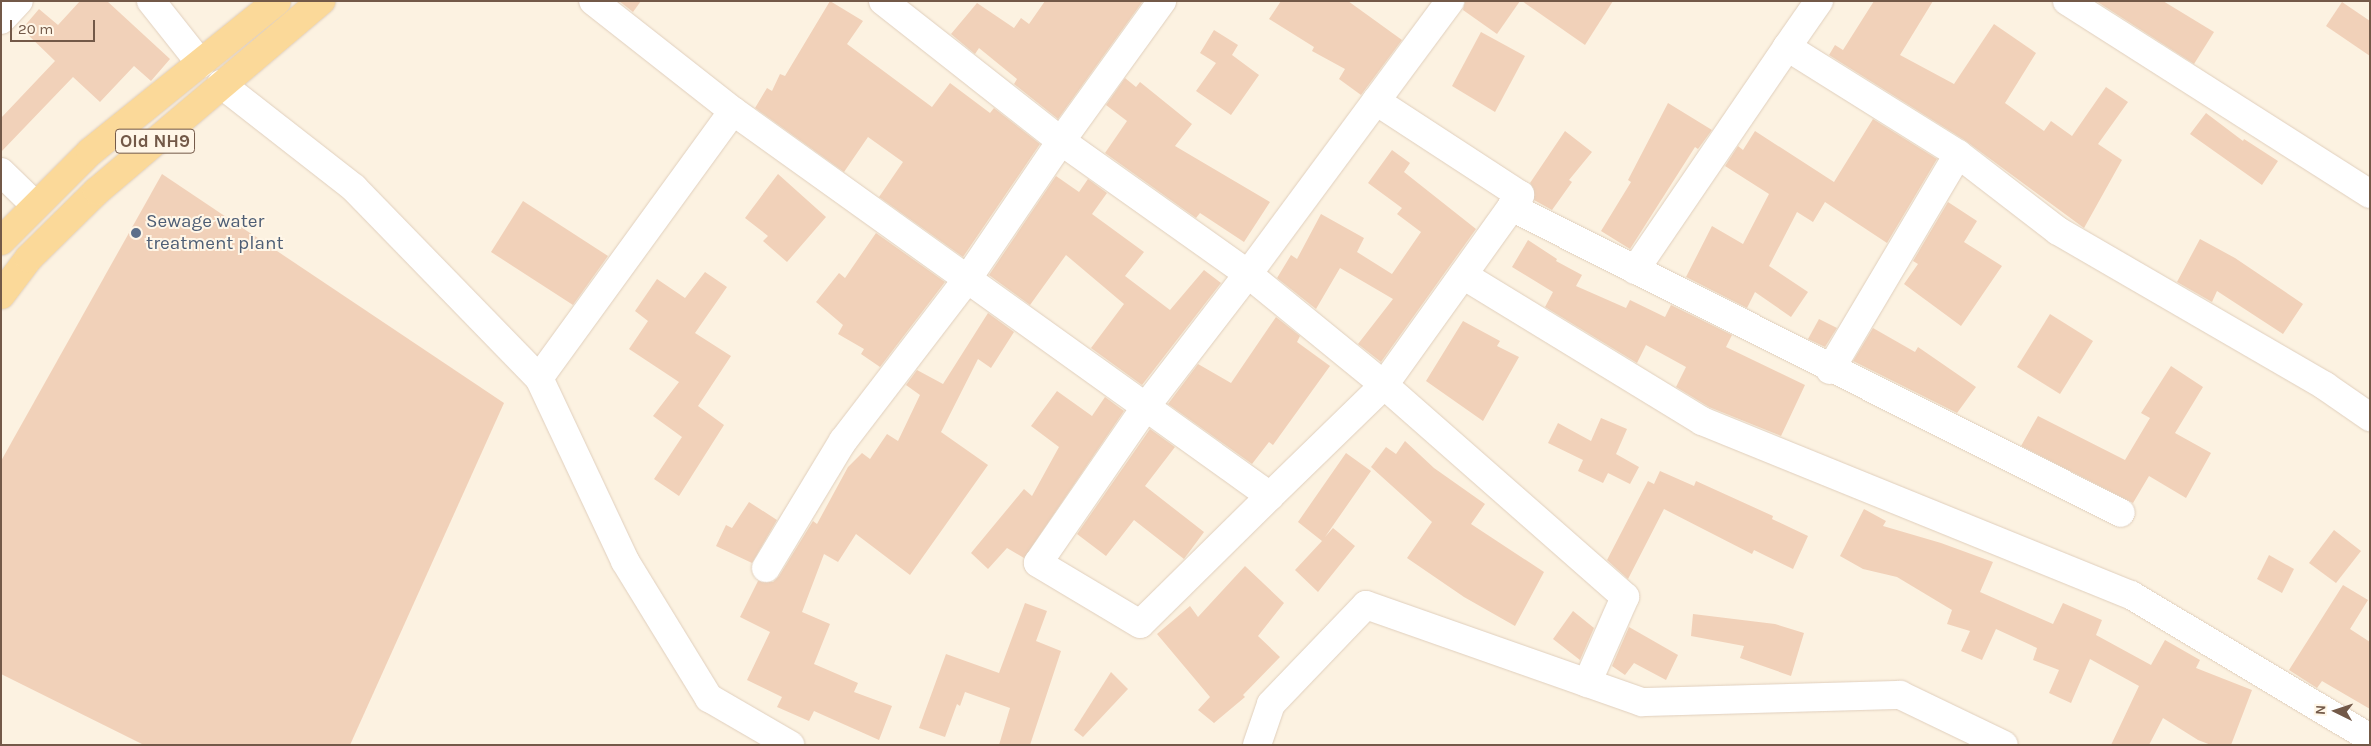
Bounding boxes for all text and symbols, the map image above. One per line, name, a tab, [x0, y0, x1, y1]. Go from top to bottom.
scale bar	[12, 10, 98, 42]
text: 20 m	[18, 20, 53, 38]
road number: Old NH9	[115, 125, 195, 156]
place label: Sewage water treatment plant	[146, 211, 284, 255]
marker: Sewage water treatment plant	[130, 227, 142, 239]
north arrow	[2311, 686, 2361, 736]
text: N	[2312, 704, 2329, 716]

